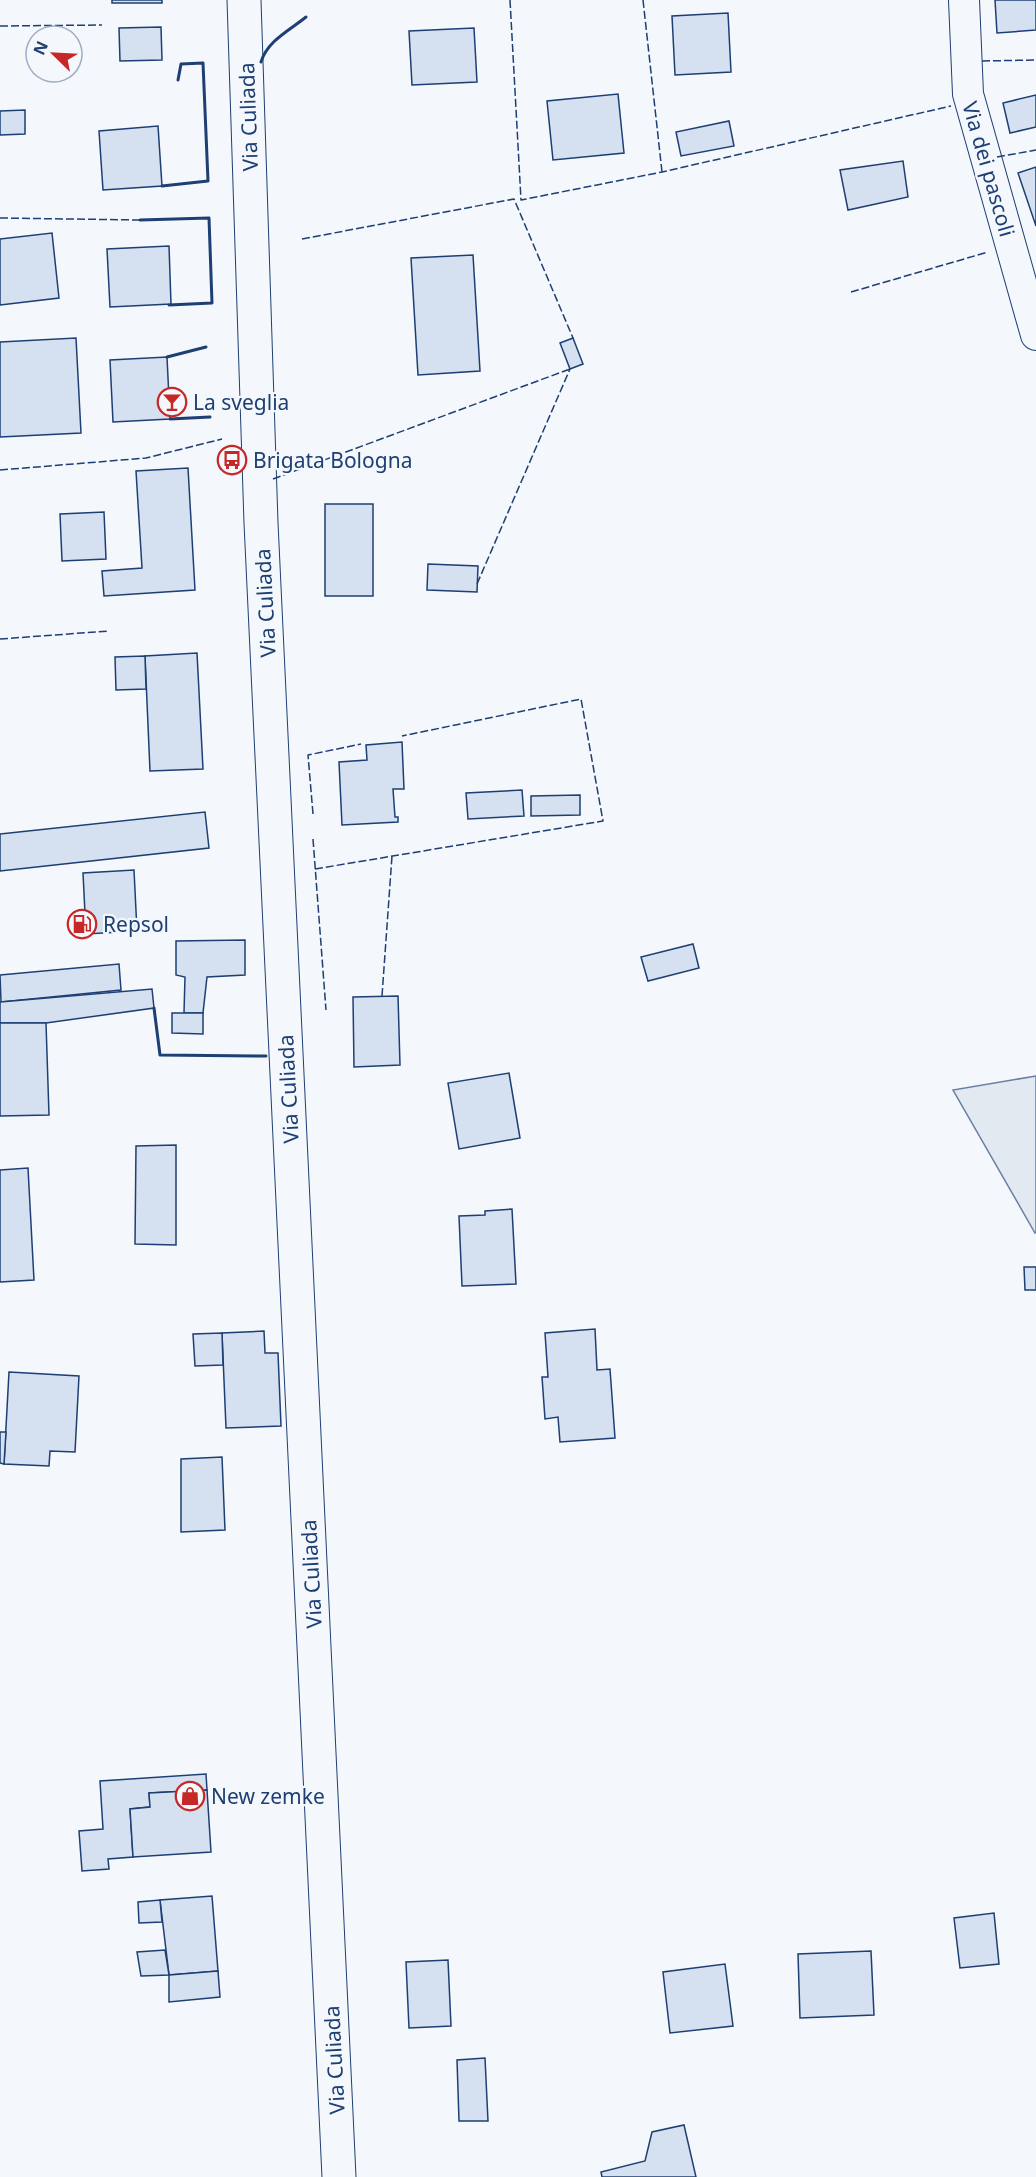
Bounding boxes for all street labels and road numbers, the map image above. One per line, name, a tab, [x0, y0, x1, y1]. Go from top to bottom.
street label: Via Culiada	[232, 62, 264, 172]
street label: Via dei pascoli	[956, 98, 1022, 240]
street label: Via Culiada	[248, 548, 282, 658]
street label: Via Culiada	[271, 1034, 305, 1144]
street label: Via Culiada	[294, 1519, 328, 1629]
street label: Via Culiada	[317, 2005, 351, 2115]

